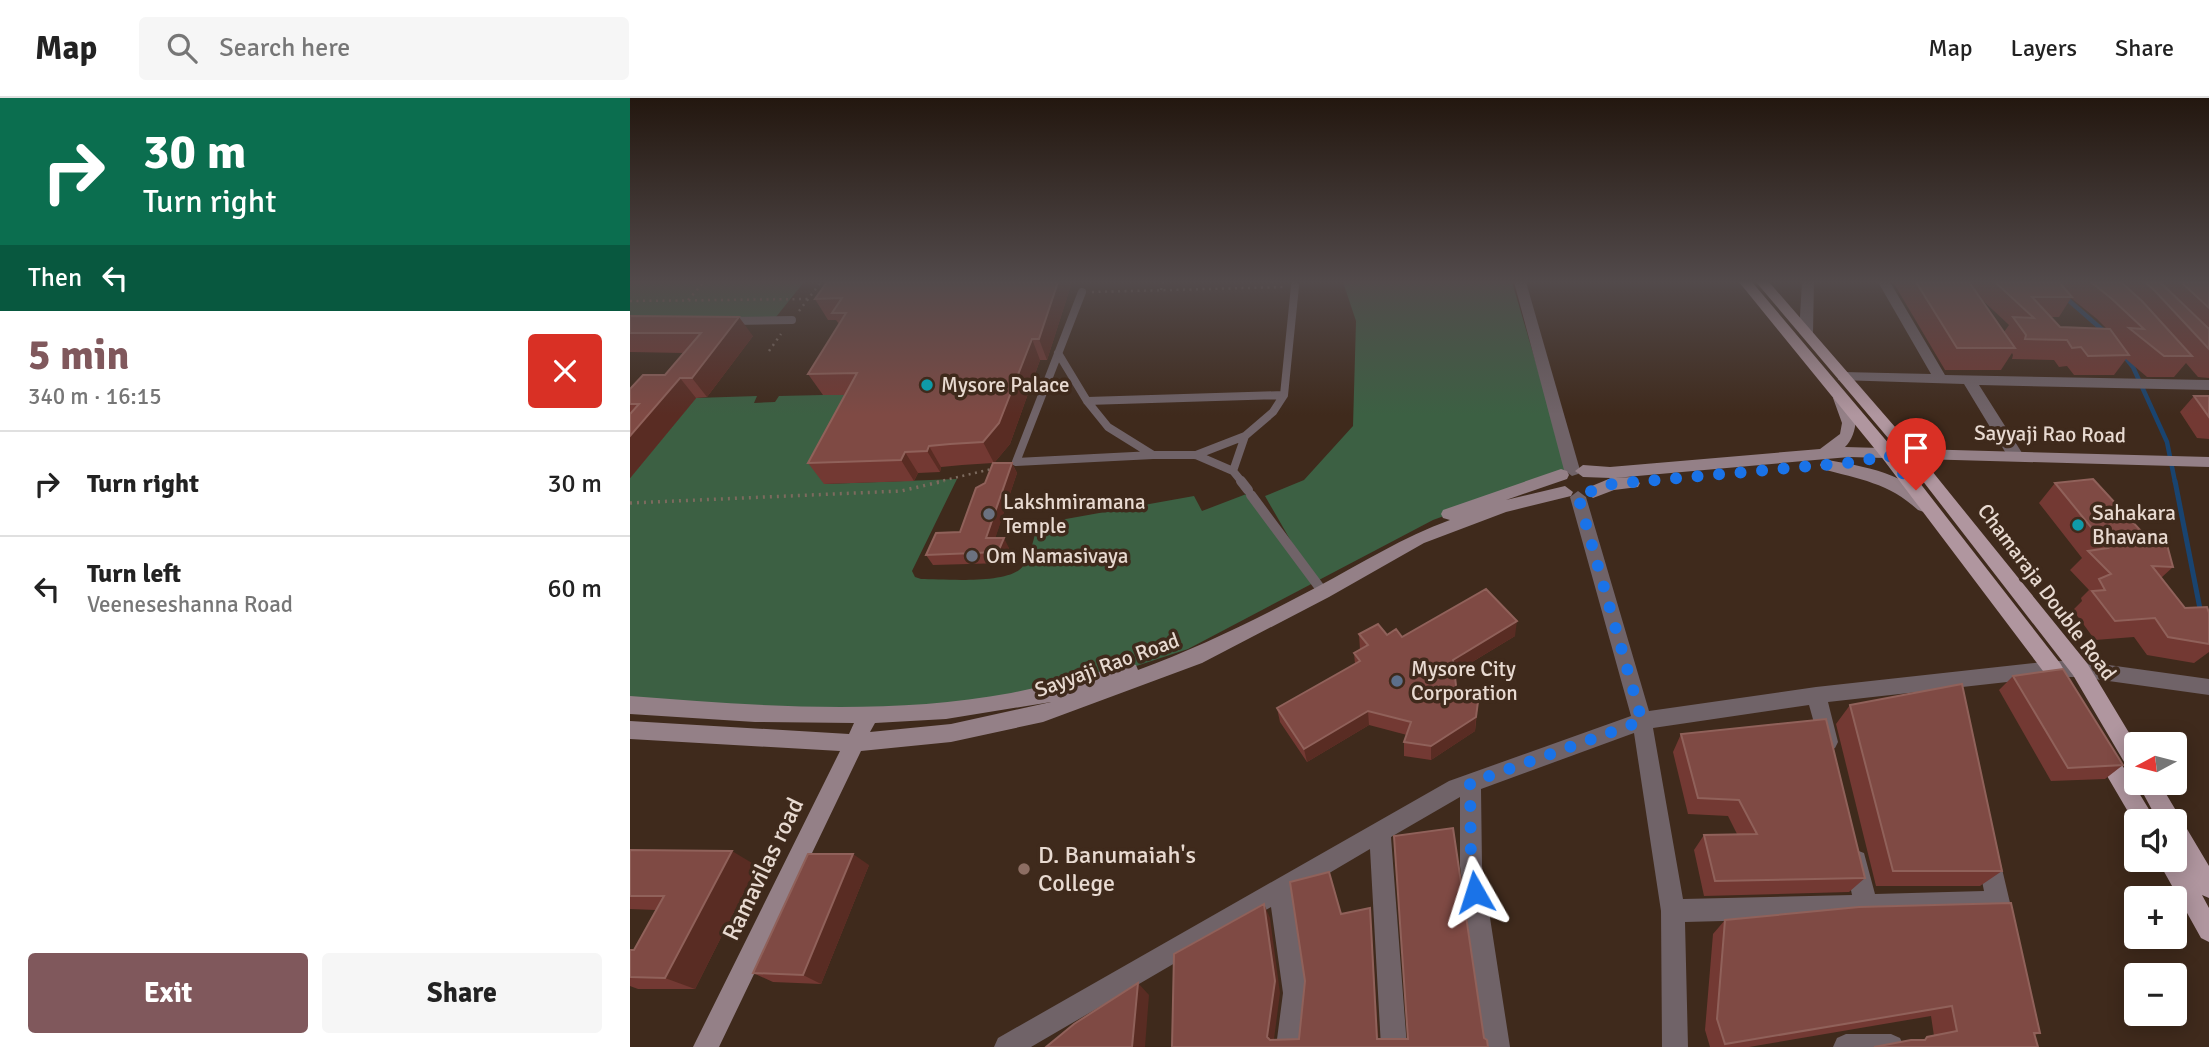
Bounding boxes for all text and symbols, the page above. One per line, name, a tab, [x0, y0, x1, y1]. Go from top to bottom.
search box	[139, 17, 629, 80]
text: Map	[35, 28, 97, 69]
icon: search	[163, 29, 201, 67]
text: Search here	[219, 32, 350, 64]
text: Map	[1928, 33, 1973, 63]
text: Layers	[2011, 33, 2077, 63]
text: Share	[2115, 33, 2174, 63]
text: 30 m	[143, 122, 246, 182]
icon: right	[28, 126, 119, 217]
text: Turn right	[143, 182, 276, 221]
icon: left	[96, 259, 134, 297]
text: Then	[28, 262, 82, 294]
text: 5 min	[28, 330, 129, 381]
button: close	[528, 334, 602, 408]
place label: Mysore Palace	[941, 372, 1070, 398]
marker: Mysore Palace	[919, 377, 935, 393]
text: 340 m · 16:15	[28, 382, 162, 411]
pin	[1886, 418, 1946, 490]
street label: Sayyaji Rao Road	[1974, 420, 2126, 448]
icon: arrive	[1897, 429, 1935, 467]
icon: right	[28, 465, 66, 503]
text: Turn right	[87, 468, 199, 500]
text: 30 m	[547, 468, 602, 500]
place label: Lakshmiramana Temple	[1003, 489, 1146, 539]
street label: Chamaraja Double Road	[1972, 498, 2122, 686]
place label: Sahakara Bhavana	[2092, 500, 2176, 550]
marker: Lakshmiramana Temple	[981, 506, 997, 522]
marker: Sahakara Bhavana	[2070, 517, 2086, 533]
place label: Om Namasivaya	[986, 543, 1128, 569]
marker: Om Namasivaya	[964, 548, 980, 564]
text: Turn left	[87, 558, 181, 590]
icon: left	[28, 570, 66, 608]
text: 60 m	[547, 573, 602, 605]
text: Veeneseshanna Road	[87, 590, 293, 619]
street label: Sayyaji Rao Road	[1031, 627, 1183, 703]
place label: Mysore City Corporation	[1411, 656, 1518, 706]
marker: Mysore City Corporation	[1389, 673, 1405, 689]
north arrow	[2124, 732, 2188, 794]
map controls	[2124, 732, 2187, 1026]
street label: Ramavilas road	[716, 793, 810, 945]
button: sound	[2124, 809, 2187, 872]
place label: D. Banumaiah's College	[1038, 840, 1196, 898]
position arrow	[1438, 855, 1512, 929]
marker: D. Banumaiah's College	[1016, 861, 1032, 877]
button: +	[2124, 886, 2187, 949]
button: Exit	[28, 953, 308, 1033]
button: Share	[322, 953, 602, 1033]
button: −	[2124, 963, 2187, 1026]

